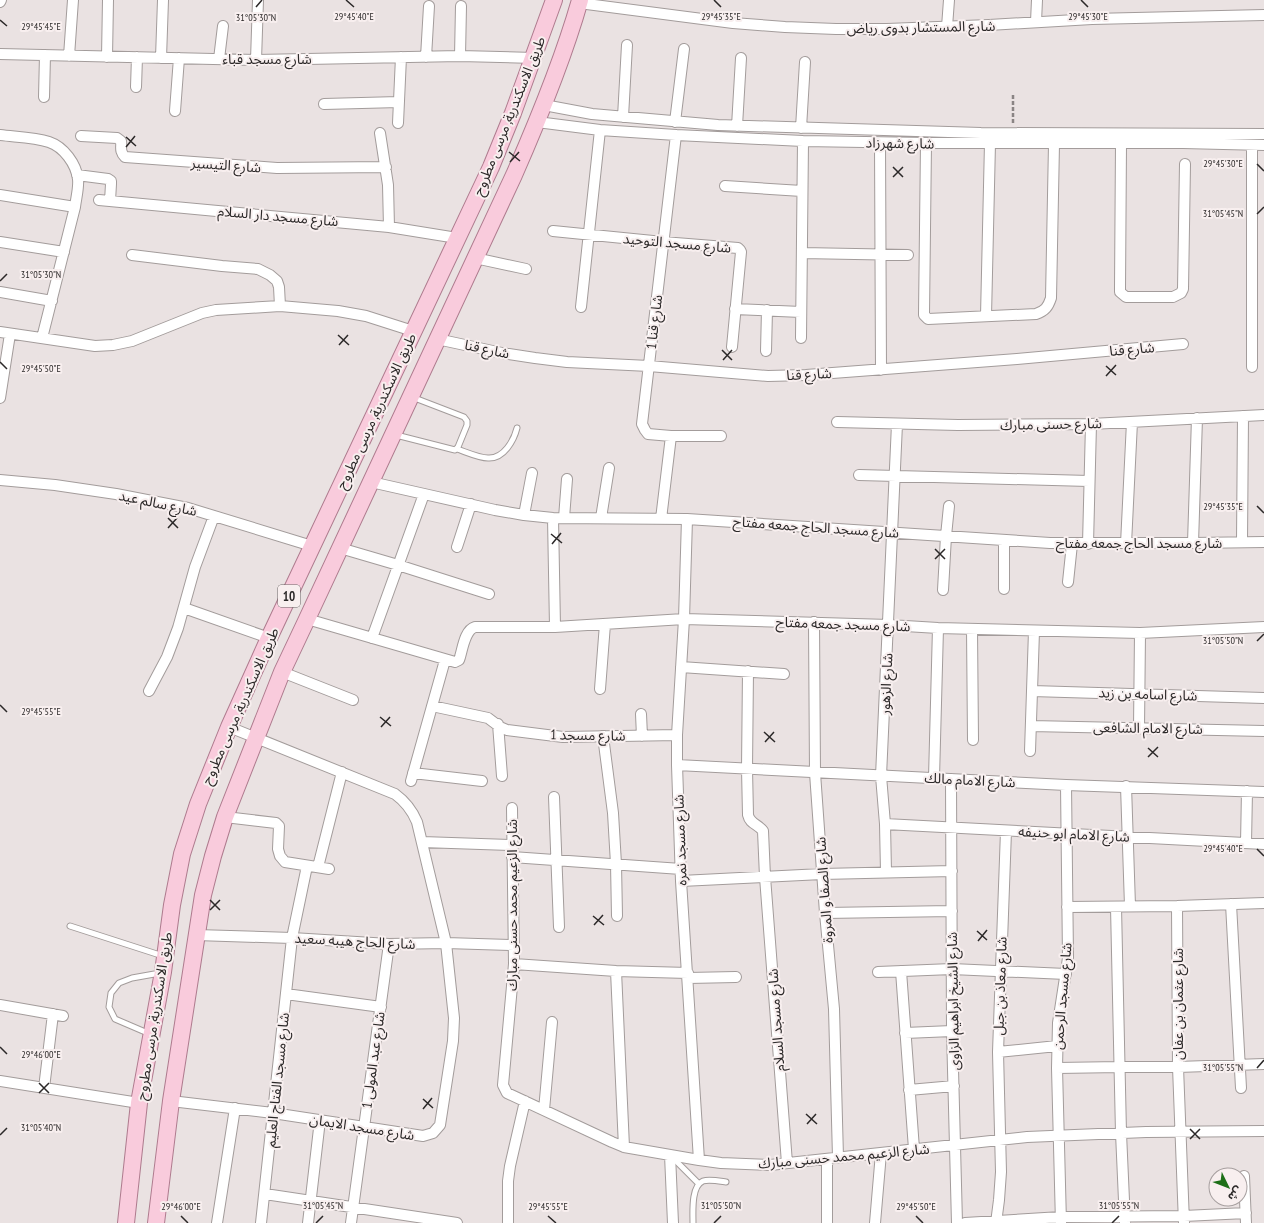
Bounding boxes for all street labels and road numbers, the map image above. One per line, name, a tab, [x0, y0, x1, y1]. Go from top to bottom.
street label: شارع المستشار بدوى رياض	[846, 17, 996, 39]
street label: طريق الاسكندرية, مرسى مطروح	[469, 34, 551, 199]
street label: شارع مسجد قباء	[222, 50, 312, 70]
street label: شارع شهرزاد	[865, 133, 935, 155]
street label: شارع التيسير	[189, 153, 262, 178]
street label: شارع مسجد دار السلام	[217, 202, 339, 232]
street label: شارع مسجد التوحيد	[622, 229, 732, 259]
street label: شارع قنا 1	[642, 294, 668, 350]
street label: طريق الاسكندرية, مرسى مطروح	[332, 330, 422, 493]
street label: شارع قنا	[463, 335, 511, 364]
street label: شارع قنا	[1109, 338, 1156, 362]
street label: شارع قنا	[786, 364, 832, 386]
street label: شارع حسنى مبارك	[1000, 414, 1102, 436]
street label: شارع سالم عيد	[117, 486, 199, 522]
street label: شارع مسجد الحاج جمعه مفتاح	[732, 512, 900, 544]
street label: شارع مسجد الحاج جمعه مفتاح	[1056, 534, 1222, 554]
road number: 10	[278, 585, 300, 607]
street label: شارع مسجد جمعه مفتاح	[775, 613, 911, 637]
street label: طريق الاسكندرية, مرسى مطروح	[197, 625, 285, 788]
street label: شارع الزهور	[875, 653, 899, 717]
street label: شارع اسامه بن زيد	[1098, 683, 1198, 707]
street label: شارع الامام الشافعى	[1093, 718, 1203, 740]
street label: شارع مسجد 1	[550, 725, 626, 747]
street label: شارع الامام مالك	[924, 769, 1016, 793]
street label: شارع مسجد نمره	[669, 794, 693, 886]
street label: شارع الزعيم محمد حسنى مبارك	[503, 819, 523, 991]
street label: شارع الامام ابو حنيفه	[1018, 822, 1130, 848]
street label: شارع الصفا و المروة	[811, 836, 839, 944]
street label: شارع الحاج هيبه سعيد	[294, 929, 416, 955]
street label: طريق الاسكندرية, مرسى مطروح	[132, 931, 178, 1102]
street label: شارع الشيخ ابراهيم الزاوى	[943, 932, 965, 1070]
street label: شارع معاذ بن جبل	[989, 936, 1013, 1036]
street label: شارع مسجد الرحمن	[1048, 942, 1078, 1050]
street label: شارع عثمان بن عفان	[1169, 948, 1189, 1060]
street label: شارع مسجد السلام	[763, 968, 791, 1072]
street label: شارع عبد المولى 1	[357, 1010, 391, 1110]
street label: شارع مسجد الفتاح العليم	[261, 1012, 295, 1149]
street label: شارع مسجد الايمان	[308, 1110, 416, 1146]
street label: شارع الزعيم محمد حسنى مبارك	[758, 1140, 931, 1174]

